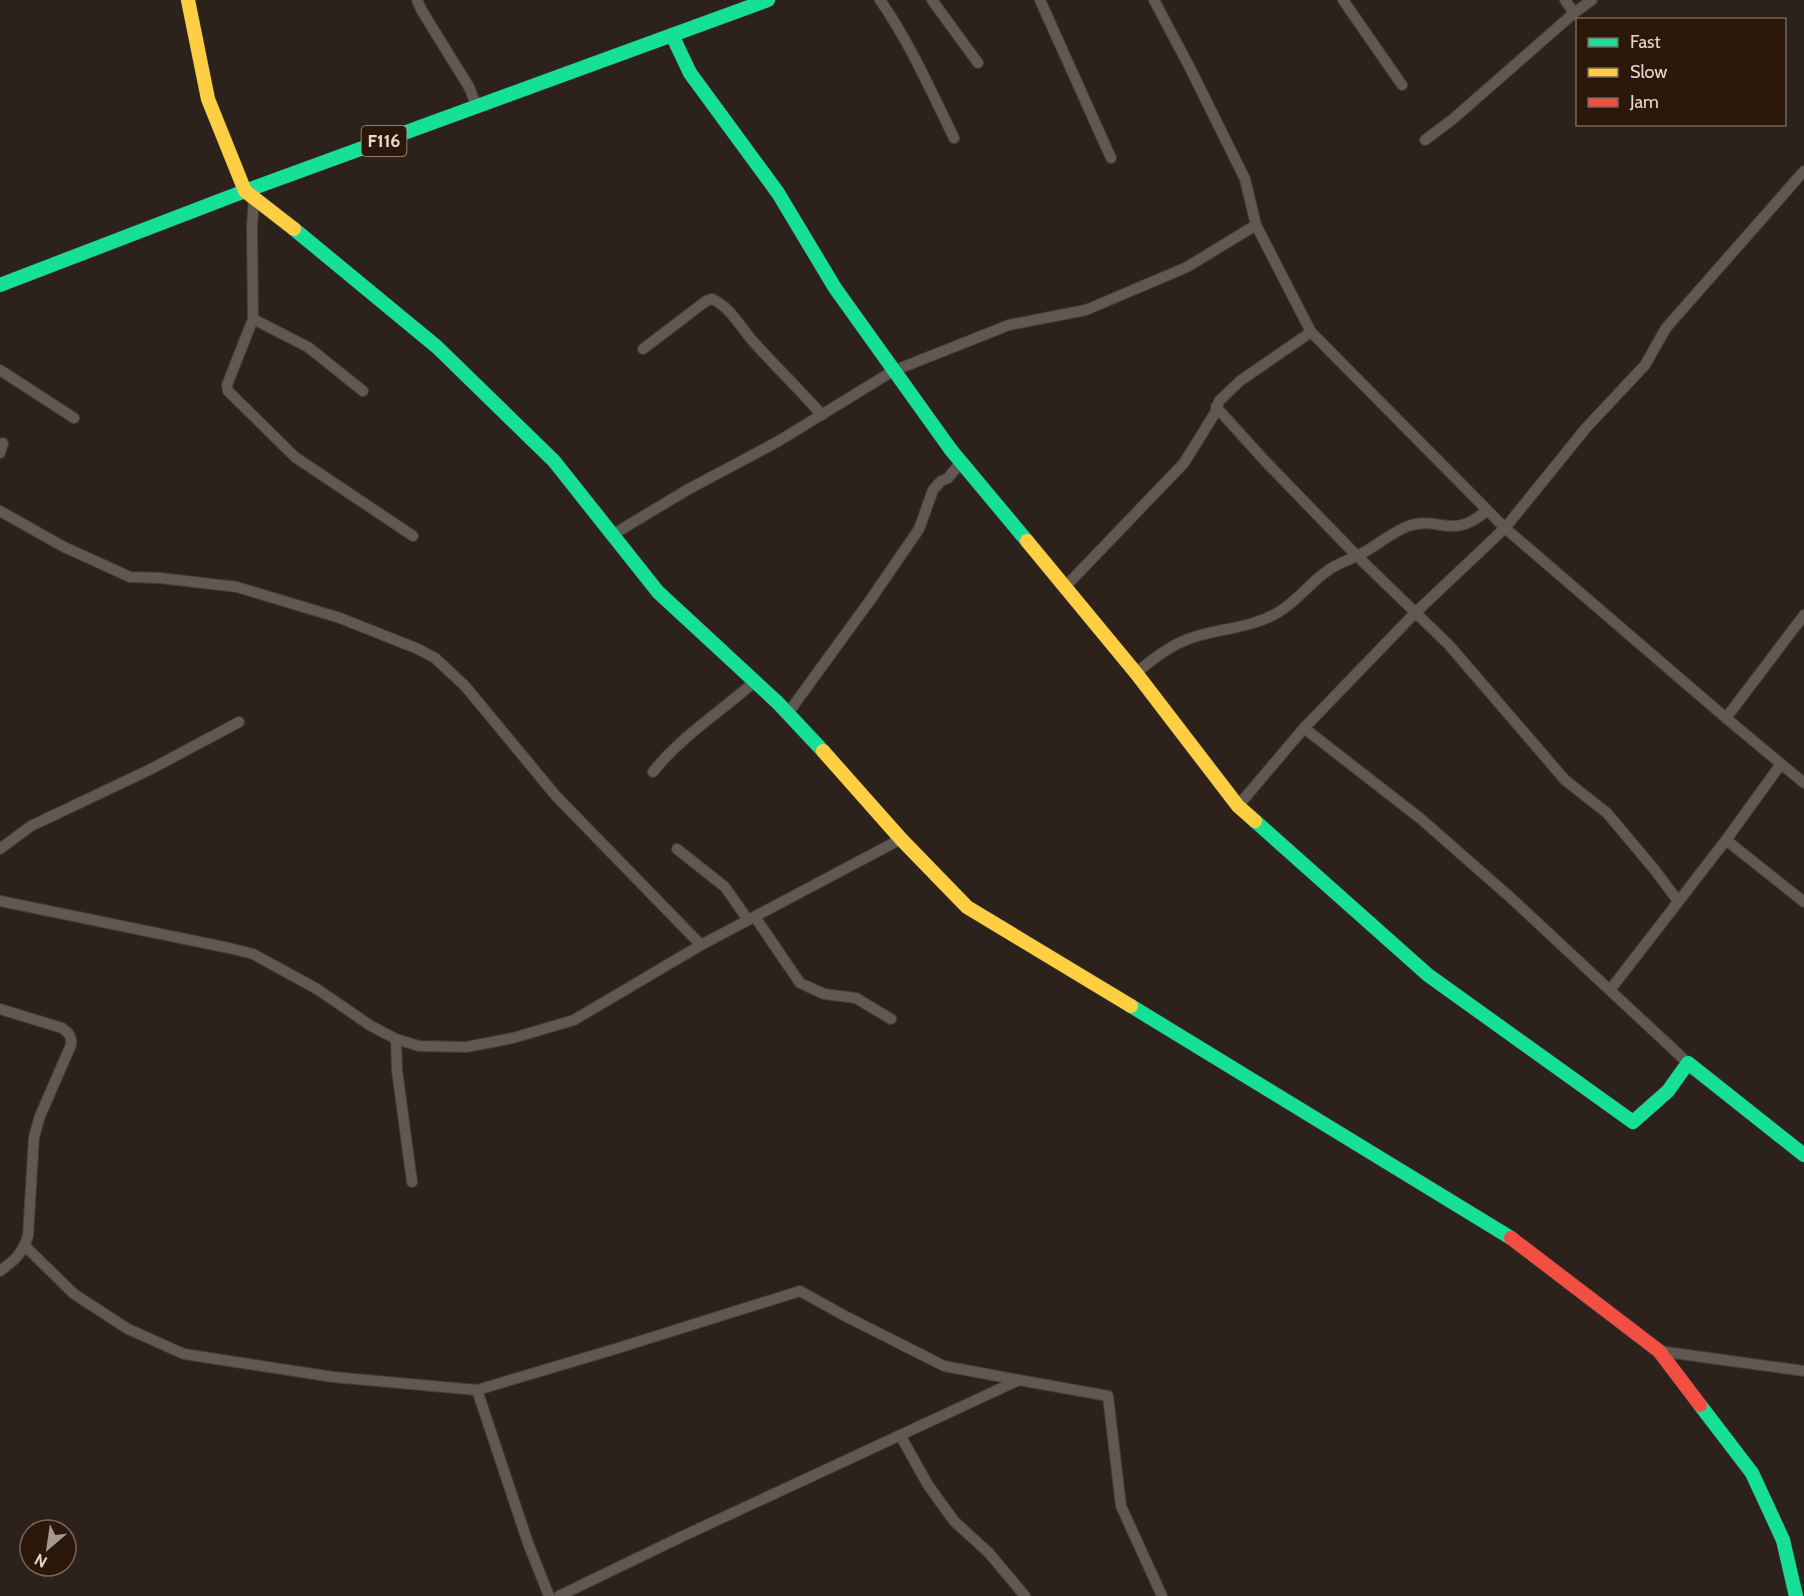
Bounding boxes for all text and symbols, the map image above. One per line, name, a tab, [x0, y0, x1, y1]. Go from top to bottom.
legend	[1576, 18, 1786, 126]
text: Fast	[1630, 31, 1661, 53]
text: Slow	[1630, 61, 1667, 83]
text: Jam	[1629, 91, 1659, 113]
road number: F116	[362, 126, 406, 156]
north arrow	[18, 1518, 78, 1578]
text: N	[31, 1550, 51, 1572]

